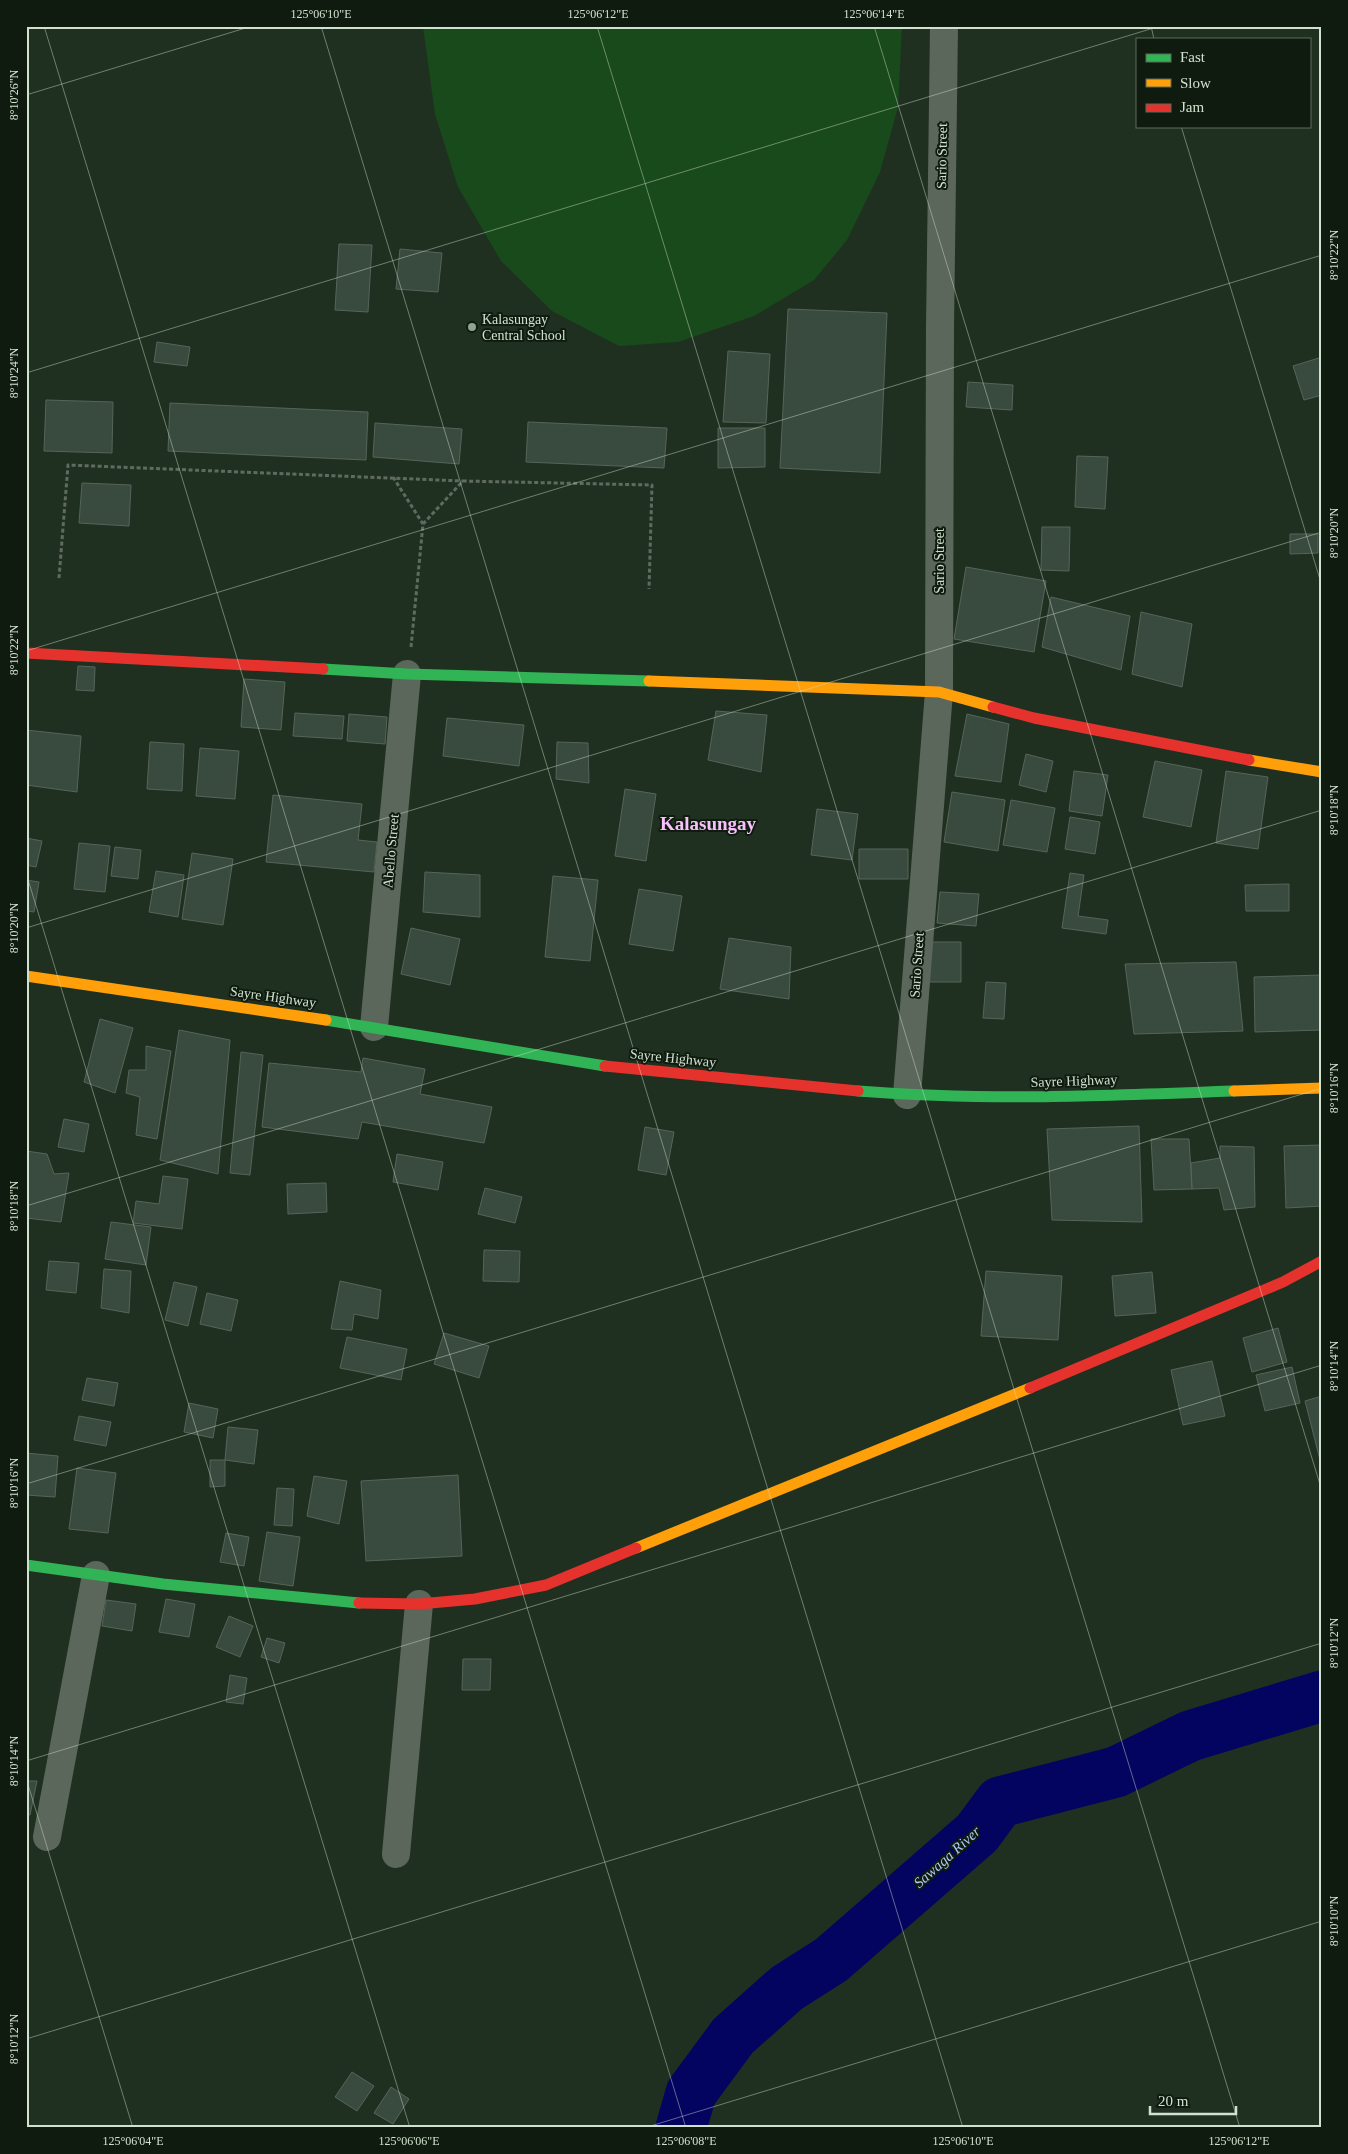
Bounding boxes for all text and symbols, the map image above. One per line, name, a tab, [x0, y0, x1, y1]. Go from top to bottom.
text: 125°06'10"E	[290, 7, 352, 21]
text: 125°06'12"E	[567, 7, 629, 21]
text: 125°06'14"E	[843, 7, 905, 21]
legend	[1136, 38, 1310, 128]
text: Fast	[1180, 49, 1206, 65]
text: 8°10'26"N	[7, 69, 21, 120]
text: Slow	[1180, 75, 1211, 91]
text: Jam	[1180, 99, 1204, 115]
street label: Sario Street	[934, 123, 950, 189]
text: 8°10'22"N	[1327, 229, 1341, 280]
place label: Kalasungay Central School	[482, 312, 566, 343]
marker: Kalasungay Central School	[466, 321, 478, 333]
text: 8°10'24"N	[7, 347, 21, 398]
text: 8°10'20"N	[1327, 507, 1341, 558]
street label: Sario Street	[932, 528, 947, 594]
text: 8°10'22"N	[7, 624, 21, 675]
text: 8°10'18"N	[1327, 784, 1341, 835]
street label: Abello Street	[380, 813, 402, 889]
district label: Kalasungay	[660, 813, 757, 834]
text: 8°10'20"N	[7, 902, 21, 953]
street label: Sario Street	[907, 932, 927, 998]
street label: Sayre Highway	[229, 984, 317, 1010]
street label: Sayre Highway	[629, 1046, 717, 1070]
text: 8°10'16"N	[1327, 1062, 1341, 1113]
street label: Sayre Highway	[1030, 1072, 1118, 1090]
text: 8°10'18"N	[7, 1180, 21, 1231]
text: 8°10'14"N	[1327, 1340, 1341, 1391]
text: 8°10'16"N	[7, 1457, 21, 1508]
text: 8°10'12"N	[1327, 1617, 1341, 1668]
text: 8°10'14"N	[7, 1735, 21, 1786]
water label: Sawaga River	[911, 1823, 984, 1891]
text: 8°10'10"N	[1327, 1895, 1341, 1946]
text: 8°10'12"N	[7, 2013, 21, 2064]
scale bar	[1150, 2084, 1237, 2116]
text: 20 m	[1158, 2093, 1189, 2109]
text: 125°06'04"E	[102, 2134, 164, 2148]
text: 125°06'06"E	[378, 2134, 440, 2148]
text: 125°06'08"E	[655, 2134, 717, 2148]
text: 125°06'10"E	[932, 2134, 994, 2148]
text: 125°06'12"E	[1208, 2134, 1270, 2148]

